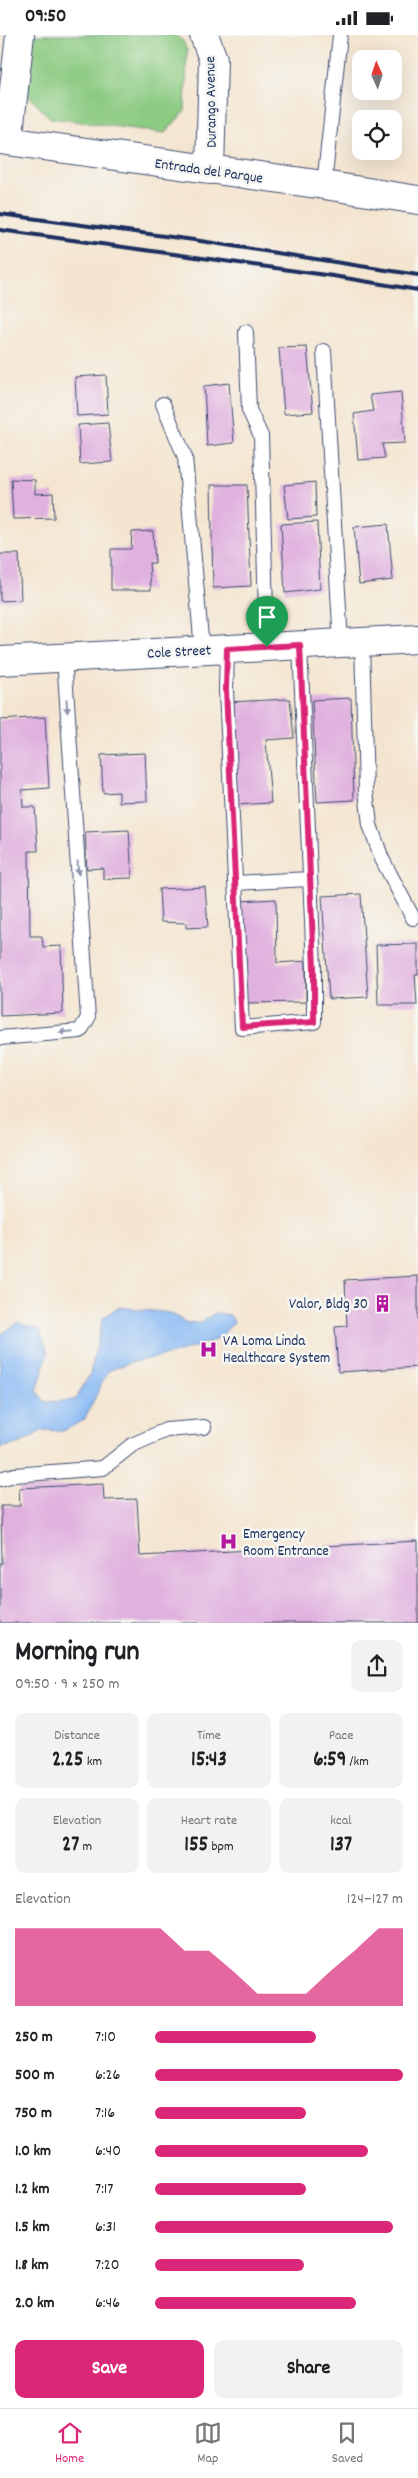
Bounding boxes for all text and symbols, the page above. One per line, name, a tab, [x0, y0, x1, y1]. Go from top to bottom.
text: 09:50	[25, 4, 66, 31]
north arrow	[352, 50, 402, 100]
map controls	[352, 50, 402, 160]
street label: Durango Avenue	[200, 56, 224, 148]
button: locate	[352, 110, 402, 160]
street label: Entrada del Parque	[153, 153, 265, 191]
pin	[246, 596, 288, 647]
icon: arrive	[253, 603, 281, 631]
street label: Cole Street	[147, 640, 212, 666]
one-way arrow	[64, 698, 72, 714]
one-way arrow	[75, 860, 83, 876]
one-way arrow	[58, 1029, 74, 1037]
building icon: Valor, Bldg 30	[372, 1293, 392, 1313]
place label: Valor, Bldg 30	[289, 1294, 368, 1316]
place label: VA Loma Linda Healthcare System	[223, 1331, 330, 1370]
hospital icon: VA Loma Linda Healthcare System	[199, 1339, 219, 1359]
place label: Emergency Room Entrance	[243, 1524, 329, 1563]
hospital icon: Emergency Room Entrance	[219, 1532, 239, 1552]
text: Morning run	[15, 1634, 139, 1674]
button: share	[351, 1640, 403, 1692]
text: 09:50 · 9 × 250 m	[15, 1673, 120, 1696]
text: Distance	[54, 1726, 100, 1746]
text: Time	[197, 1726, 221, 1746]
text: Pace	[329, 1726, 353, 1746]
text: 2.25	[52, 1746, 84, 1776]
text: 15:43	[191, 1746, 227, 1776]
text: 6:59	[313, 1746, 346, 1776]
text: km	[84, 1752, 102, 1772]
text: /km	[346, 1752, 369, 1772]
text: Elevation	[53, 1811, 101, 1831]
text: Heart rate	[181, 1811, 237, 1831]
text: kcal	[330, 1811, 352, 1831]
text: 27	[62, 1831, 79, 1861]
text: 155	[184, 1831, 208, 1861]
text: 137	[330, 1831, 352, 1861]
text: m	[79, 1837, 92, 1857]
text: bpm	[208, 1837, 234, 1857]
text: Elevation	[15, 1888, 71, 1911]
text: 124–127 m	[347, 1888, 403, 1911]
text: 250 m	[15, 2026, 53, 2049]
text: 7:10	[95, 2026, 116, 2049]
text: 500 m	[15, 2064, 55, 2087]
text: 6:26	[95, 2064, 120, 2087]
text: 750 m	[15, 2102, 52, 2125]
text: 7:16	[95, 2102, 115, 2125]
text: 1.0 km	[15, 2140, 51, 2163]
text: 6:40	[95, 2140, 121, 2163]
text: 1.2 km	[15, 2178, 49, 2201]
text: 7:17	[95, 2178, 113, 2201]
text: 1.5 km	[15, 2216, 50, 2239]
text: 6:31	[95, 2216, 116, 2239]
text: 1.8 km	[15, 2254, 49, 2277]
text: 7:20	[95, 2254, 120, 2277]
text: 2.0 km	[15, 2292, 55, 2315]
text: 6:46	[95, 2292, 120, 2315]
button: Save	[15, 2340, 204, 2398]
button: Share	[214, 2340, 403, 2398]
tab: Home	[55, 2419, 84, 2469]
tab: Map	[194, 2419, 222, 2469]
tab: Saved	[332, 2419, 363, 2469]

